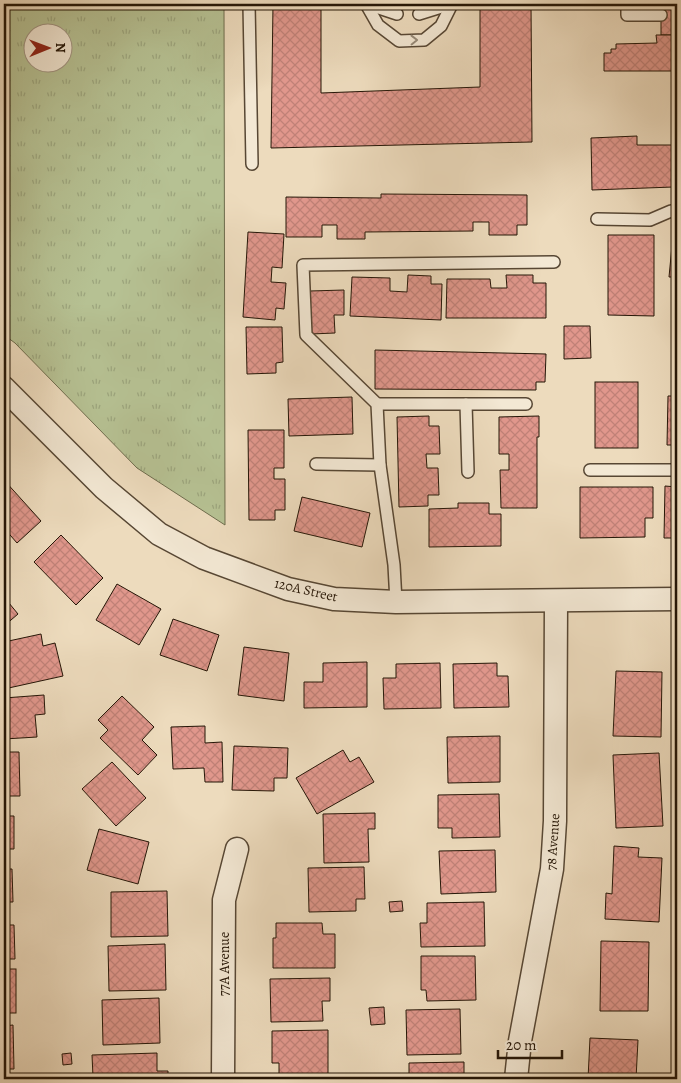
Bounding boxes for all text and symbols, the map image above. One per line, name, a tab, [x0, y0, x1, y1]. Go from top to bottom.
north arrow	[22, 22, 72, 72]
one-way arrow	[411, 35, 419, 46]
text: N	[51, 43, 70, 53]
street label: 120A Street	[273, 574, 340, 607]
street label: 78 Avenue	[542, 813, 564, 871]
street label: 77A Avenue	[215, 932, 234, 996]
scale bar	[498, 1028, 562, 1060]
text: 20 m	[506, 1035, 537, 1055]

